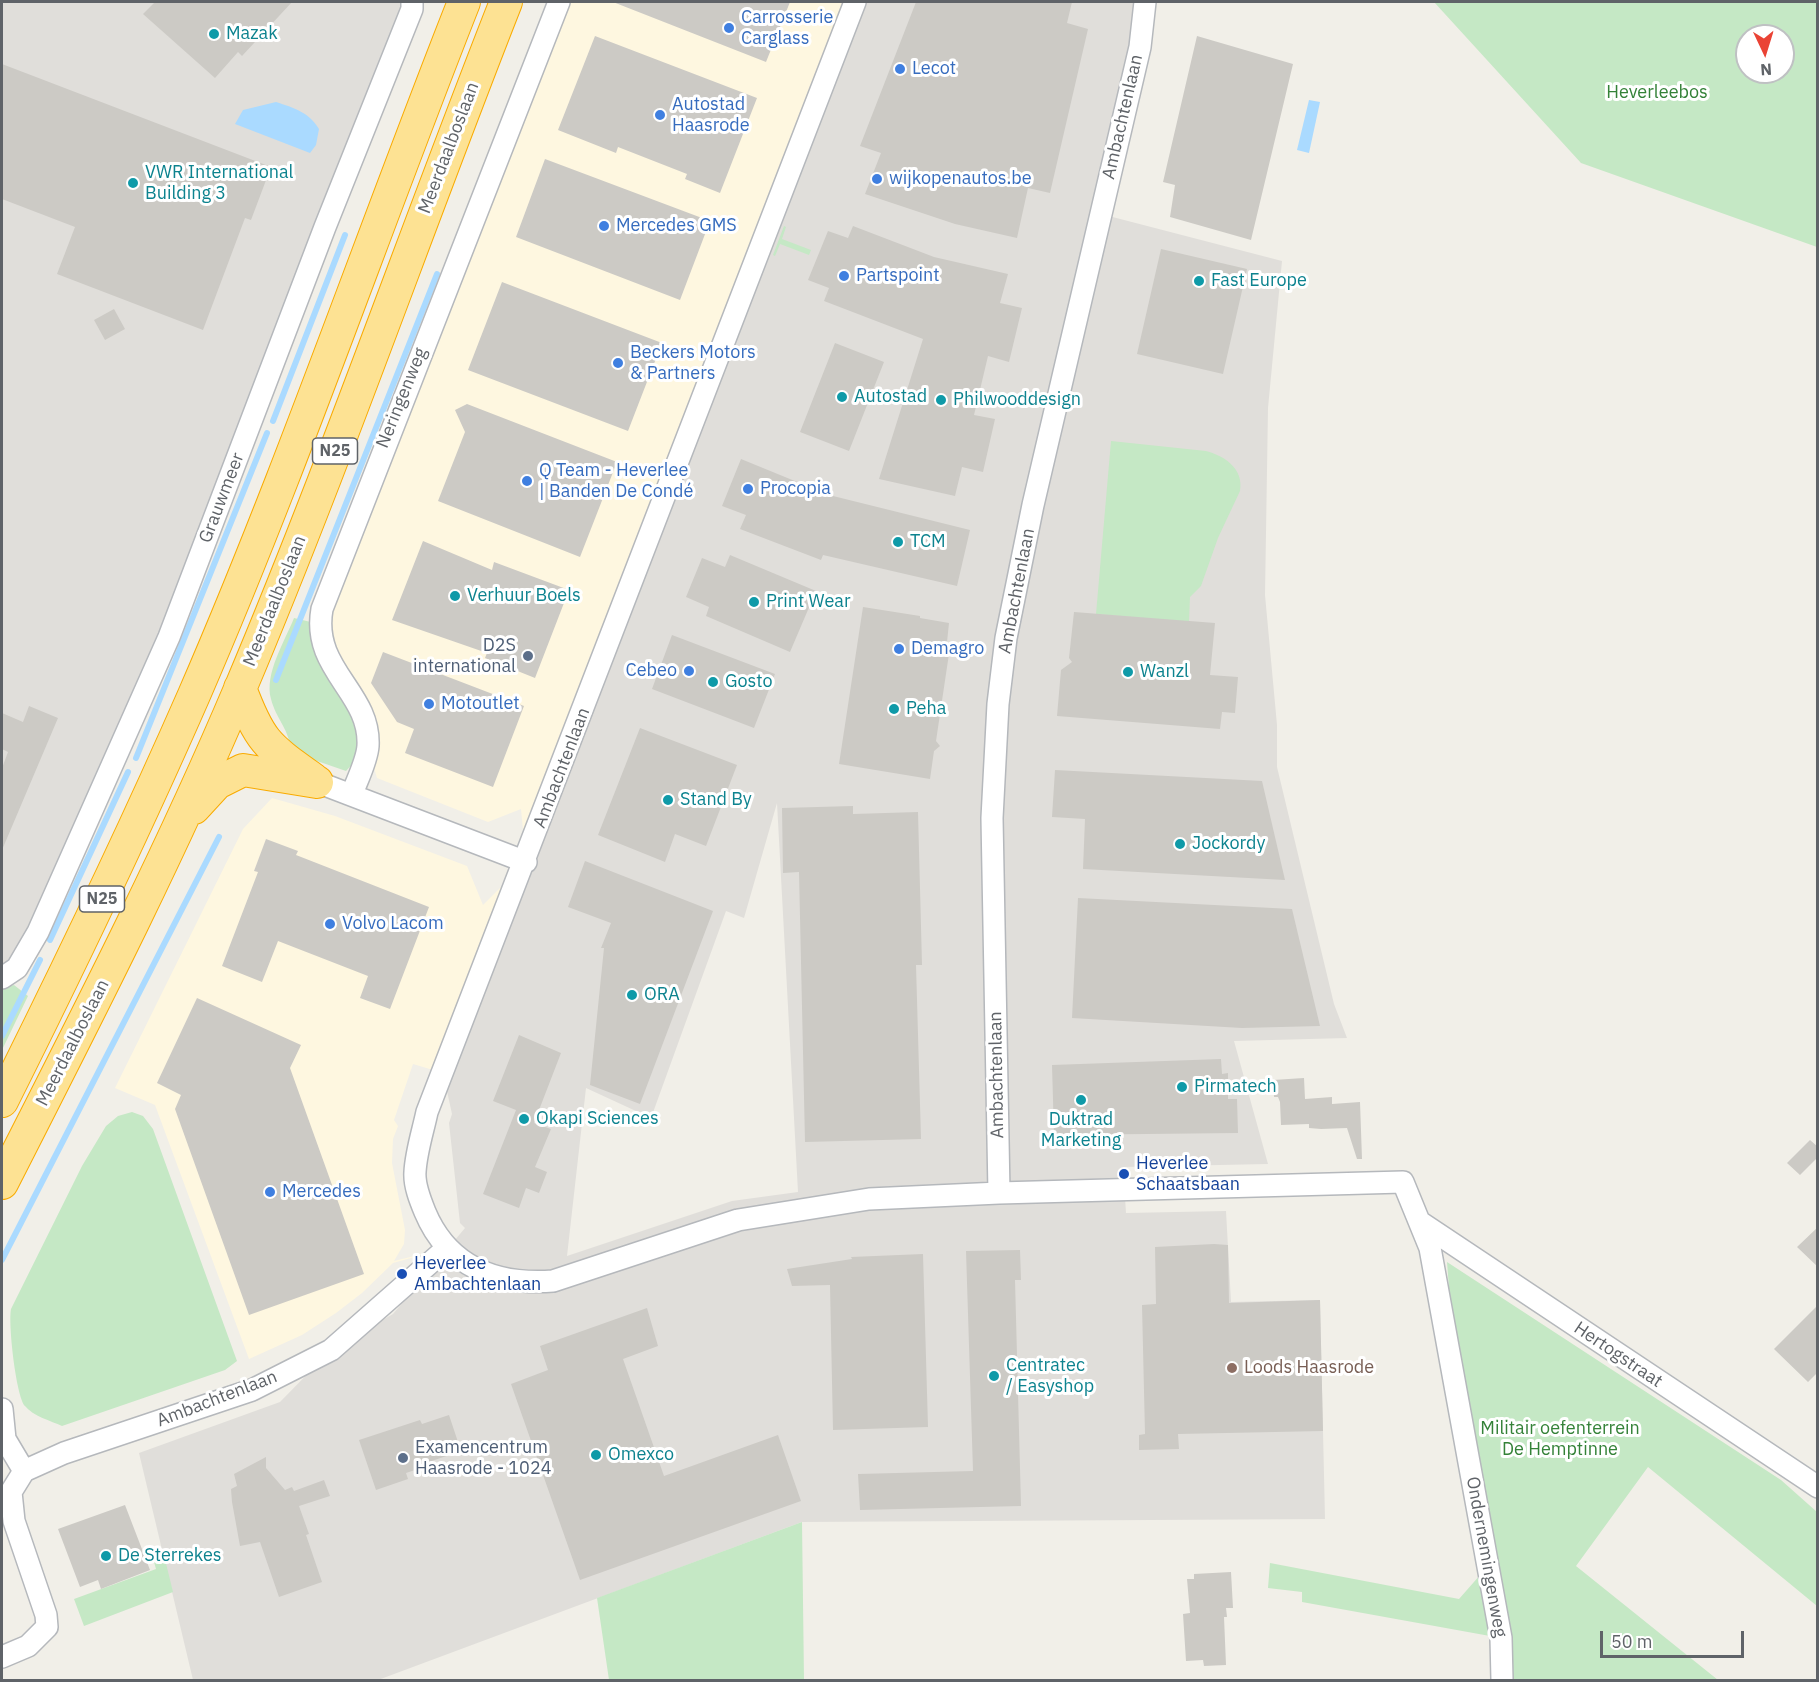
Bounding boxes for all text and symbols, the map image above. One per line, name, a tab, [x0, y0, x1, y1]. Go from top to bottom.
place label: Carrosserie Carglass	[741, 7, 833, 50]
marker: Carrosserie Carglass	[722, 21, 736, 35]
place label: Mazak	[226, 23, 278, 45]
north arrow	[1735, 24, 1795, 84]
marker: Mazak	[207, 27, 221, 41]
street label: Ambachtenlaan	[1098, 53, 1148, 181]
place label: Lecot	[912, 58, 956, 80]
text: N	[1760, 60, 1773, 80]
marker: Lecot	[893, 62, 907, 76]
street label: Meerdaalboslaan	[414, 79, 484, 217]
park label: Heverleebos	[1606, 82, 1708, 104]
place label: Autostad Haasrode	[672, 94, 750, 136]
marker: Autostad Haasrode	[653, 108, 667, 122]
place label: VWR International Building 3	[145, 162, 293, 204]
place label: wijkopenautos.be	[889, 168, 1032, 190]
marker: wijkopenautos.be	[870, 172, 884, 186]
marker: VWR International Building 3	[126, 176, 140, 190]
place label: Mercedes GMS	[616, 215, 737, 237]
marker: Mercedes GMS	[597, 219, 611, 233]
place label: Partspoint	[856, 265, 940, 287]
marker: Partspoint	[837, 269, 851, 283]
place label: Fast Europe	[1211, 270, 1307, 292]
marker: Fast Europe	[1192, 274, 1206, 288]
place label: Beckers Motors & Partners	[630, 342, 756, 385]
street label: Neringenweg	[372, 345, 432, 451]
marker: Beckers Motors & Partners	[611, 356, 625, 370]
place label: Autostad	[854, 386, 927, 408]
place label: Philwooddesign	[953, 389, 1081, 411]
marker: Autostad	[835, 390, 849, 404]
marker: Philwooddesign	[934, 393, 948, 407]
road number: N25	[312, 438, 358, 464]
street label: Grauwmeer	[195, 450, 249, 546]
place label: Q Team - Heverlee | Banden De Condé	[539, 460, 693, 502]
marker: Q Team - Heverlee | Banden De Condé	[520, 474, 534, 488]
place label: Procopia	[760, 478, 831, 500]
marker: Procopia	[741, 482, 755, 496]
street label: Ambachtenlaan	[994, 526, 1040, 656]
place label: TCM	[910, 531, 946, 553]
street label: Meerdaalboslaan	[239, 532, 311, 670]
marker: TCM	[891, 535, 905, 549]
place label: Verhuur Boels	[467, 585, 581, 607]
marker: Verhuur Boels	[448, 589, 462, 603]
place label: Print Wear	[766, 591, 850, 613]
marker: Print Wear	[747, 595, 761, 609]
place label: D2S international	[413, 635, 516, 678]
place label: Demagro	[911, 638, 984, 660]
marker: Demagro	[892, 642, 906, 656]
marker: D2S international	[521, 649, 535, 663]
place label: Cebeo	[626, 660, 677, 682]
place label: Wanzl	[1140, 661, 1189, 683]
marker: Cebeo	[682, 664, 696, 678]
marker: Wanzl	[1121, 665, 1135, 679]
place label: Gosto	[725, 671, 773, 693]
marker: Gosto	[706, 675, 720, 689]
place label: Motoutlet	[441, 693, 520, 715]
marker: Motoutlet	[422, 697, 436, 711]
place label: Peha	[906, 698, 946, 720]
marker: Peha	[887, 702, 901, 716]
street label: Ambachtenlaan	[529, 705, 595, 831]
place label: Stand By	[680, 789, 752, 811]
marker: Stand By	[661, 793, 675, 807]
place label: Jockordy	[1192, 833, 1265, 855]
marker: Jockordy	[1173, 837, 1187, 851]
road number: N25	[80, 886, 124, 912]
place label: Volvo Lacom	[342, 913, 444, 935]
marker: Volvo Lacom	[323, 917, 337, 931]
street label: Meerdaalboslaan	[32, 976, 114, 1110]
place label: ORA	[644, 984, 680, 1006]
marker: ORA	[625, 988, 639, 1002]
street label: Ambachtenlaan	[985, 1011, 1009, 1139]
place label: Pirmatech	[1194, 1076, 1277, 1098]
marker: Pirmatech	[1175, 1080, 1189, 1094]
marker: Duktrad Marketing	[1074, 1093, 1088, 1107]
place label: Okapi Sciences	[536, 1108, 659, 1130]
place label: Duktrad Marketing	[1041, 1109, 1121, 1152]
marker: Okapi Sciences	[517, 1112, 531, 1126]
place label: Heverlee Schaatsbaan	[1136, 1153, 1240, 1196]
marker: Heverlee Schaatsbaan	[1117, 1167, 1131, 1181]
place label: Mercedes	[282, 1181, 361, 1203]
marker: Mercedes	[263, 1185, 277, 1199]
place label: Heverlee Ambachtenlaan	[414, 1253, 541, 1296]
marker: Heverlee Ambachtenlaan	[395, 1267, 409, 1281]
street label: Hertogstraat	[1570, 1317, 1666, 1393]
place label: Centratec / Easyshop	[1006, 1355, 1094, 1398]
place label: Loods Haasrode	[1244, 1357, 1374, 1379]
marker: Loods Haasrode	[1225, 1361, 1239, 1375]
street label: Ambachtenlaan	[154, 1366, 280, 1432]
marker: Centratec / Easyshop	[987, 1369, 1001, 1383]
park label: Militair oefenterrein De Hemptinne	[1480, 1418, 1640, 1460]
place label: Examencentrum Haasrode - 1024	[415, 1437, 552, 1480]
place label: Omexco	[608, 1444, 674, 1466]
marker: Omexco	[589, 1448, 603, 1462]
marker: Examencentrum Haasrode - 1024	[396, 1451, 410, 1465]
street label: Ondernemingenweg	[1461, 1475, 1511, 1639]
place label: De Sterrekes	[118, 1545, 222, 1567]
marker: De Sterrekes	[99, 1549, 113, 1563]
scale bar	[1603, 1619, 1747, 1657]
text: 50 m	[1611, 1630, 1653, 1653]

